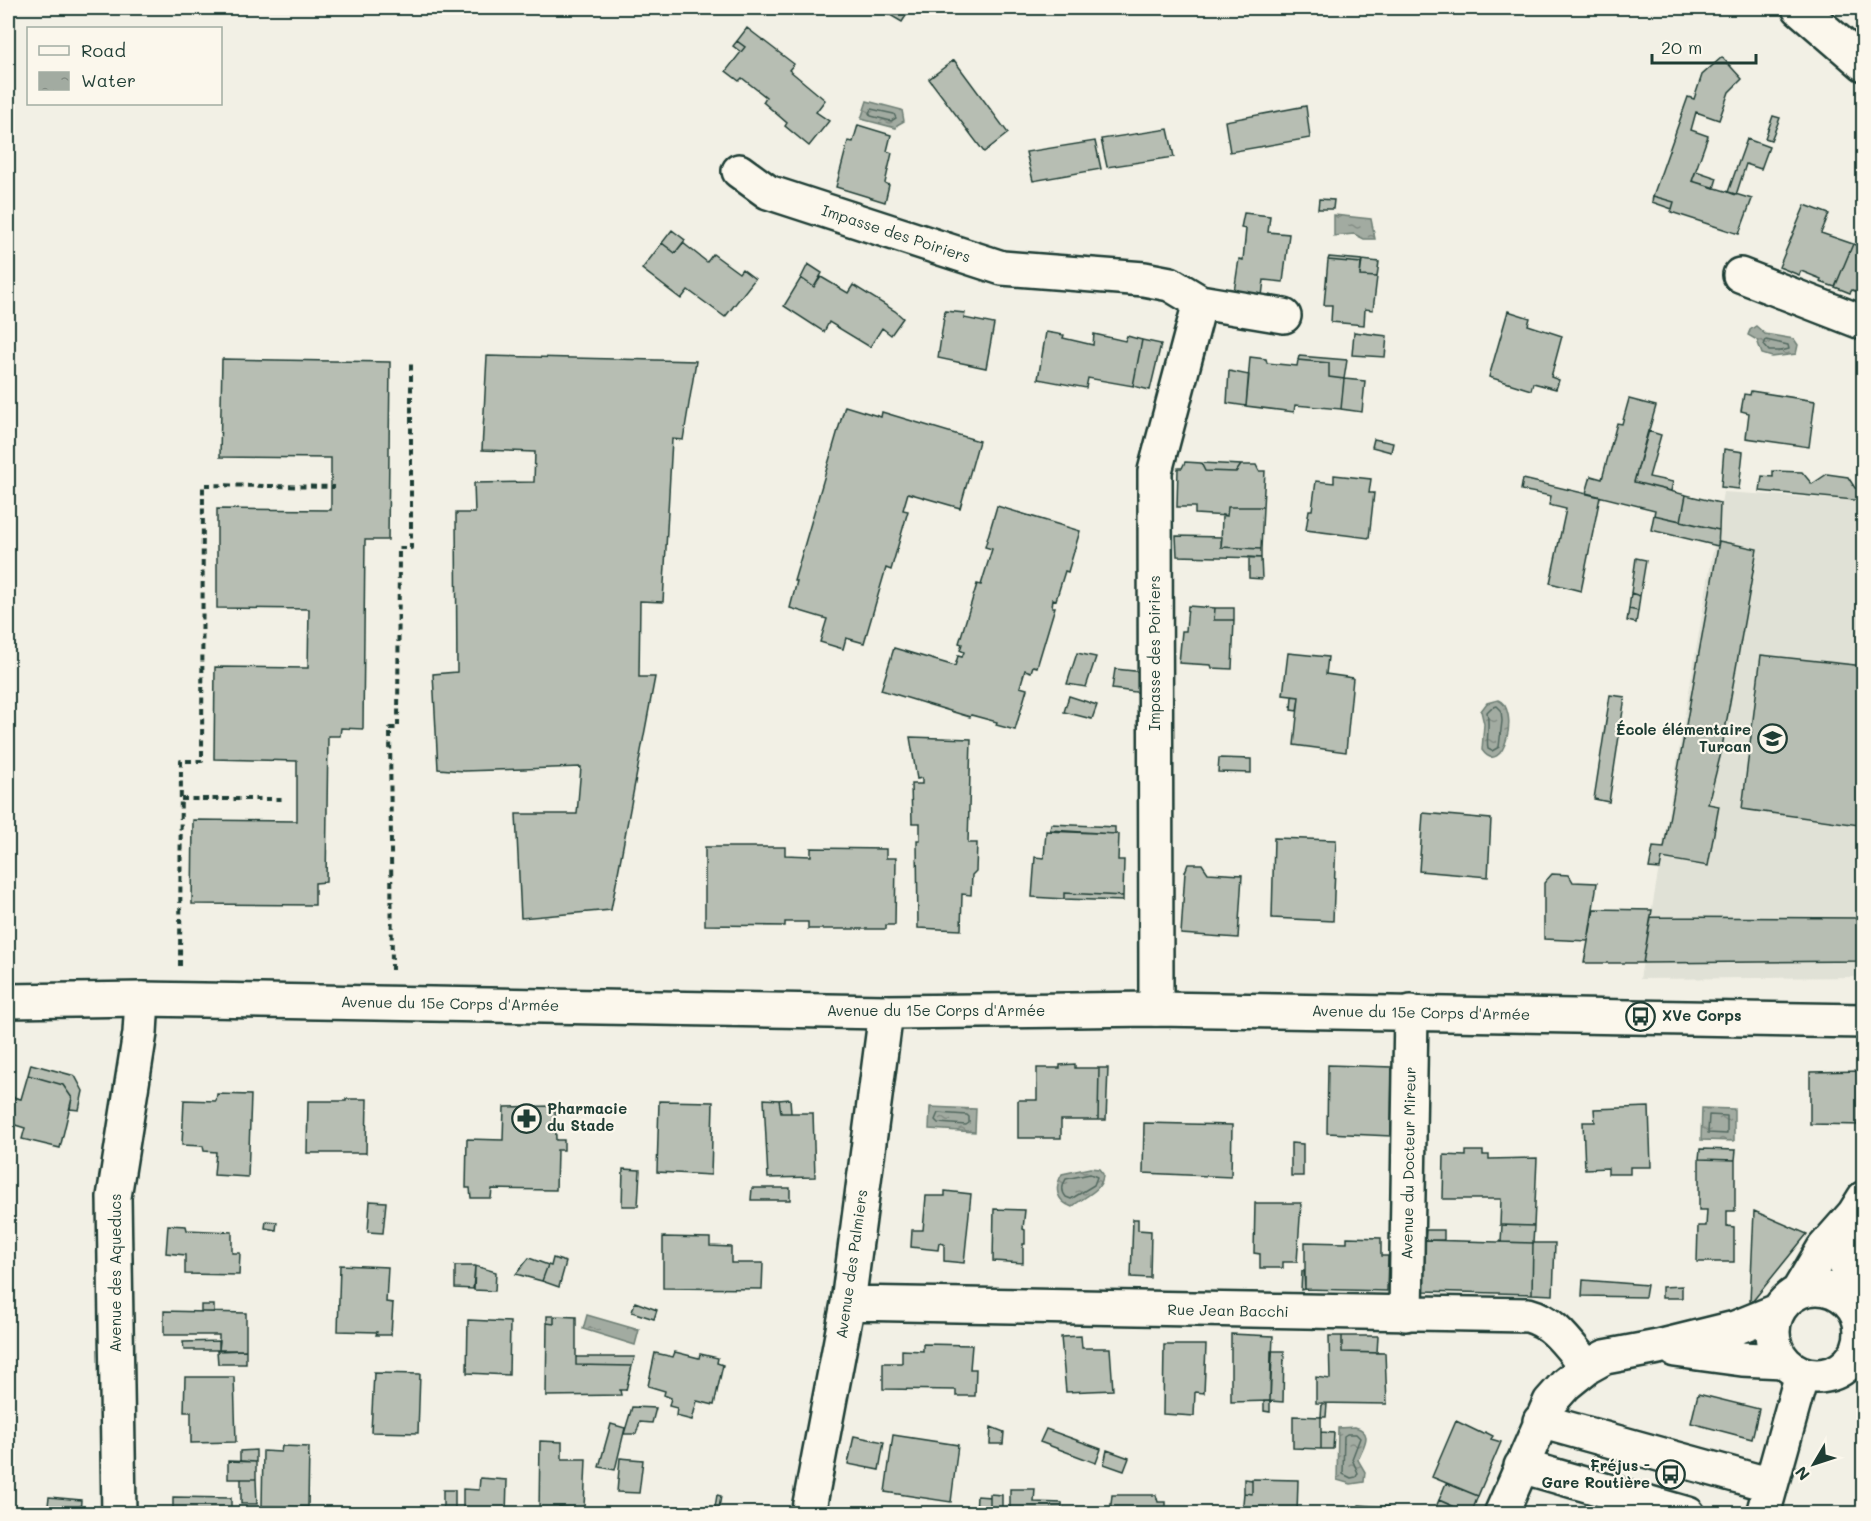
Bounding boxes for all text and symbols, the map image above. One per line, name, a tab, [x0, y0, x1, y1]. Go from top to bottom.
legend	[27, 27, 222, 105]
scale bar	[1652, 27, 1756, 65]
text: 20 m	[1661, 35, 1702, 59]
text: Road	[81, 38, 126, 62]
text: Water	[81, 68, 136, 92]
street label: Impasse des Poiriers	[819, 200, 973, 267]
street label: Impasse des Poiriers	[1144, 575, 1164, 731]
place label: École élémentaire Turcan	[1616, 719, 1751, 756]
school or university icon: École élémentaire Turcan	[1756, 723, 1788, 755]
street label: Avenue du 15e Corps d'Armée	[341, 991, 559, 1015]
street label: Avenue du 15e Corps d'Armée	[827, 1000, 1045, 1020]
street label: Avenue du 15e Corps d'Armée	[1312, 1000, 1530, 1024]
bus stop icon: XVe Corps	[1625, 1000, 1657, 1032]
place label: XVe Corps	[1662, 1005, 1742, 1025]
street label: Avenue du Docteur Mireur	[1396, 1066, 1420, 1260]
place label: Pharmacie du Stade	[547, 1098, 627, 1135]
pharmacy icon: Pharmacie du Stade	[510, 1102, 542, 1134]
street label: Avenue des Palmiers	[831, 1188, 871, 1340]
street label: Avenue des Aqueducs	[105, 1194, 125, 1352]
street label: Rue Jean Bacchi	[1167, 1299, 1289, 1321]
north arrow	[1784, 1434, 1844, 1494]
place label: Fréjus - Gare Routière	[1542, 1455, 1650, 1492]
bus stop icon: Fréjus - Gare Routière	[1655, 1459, 1687, 1491]
text: N	[1790, 1462, 1814, 1485]

